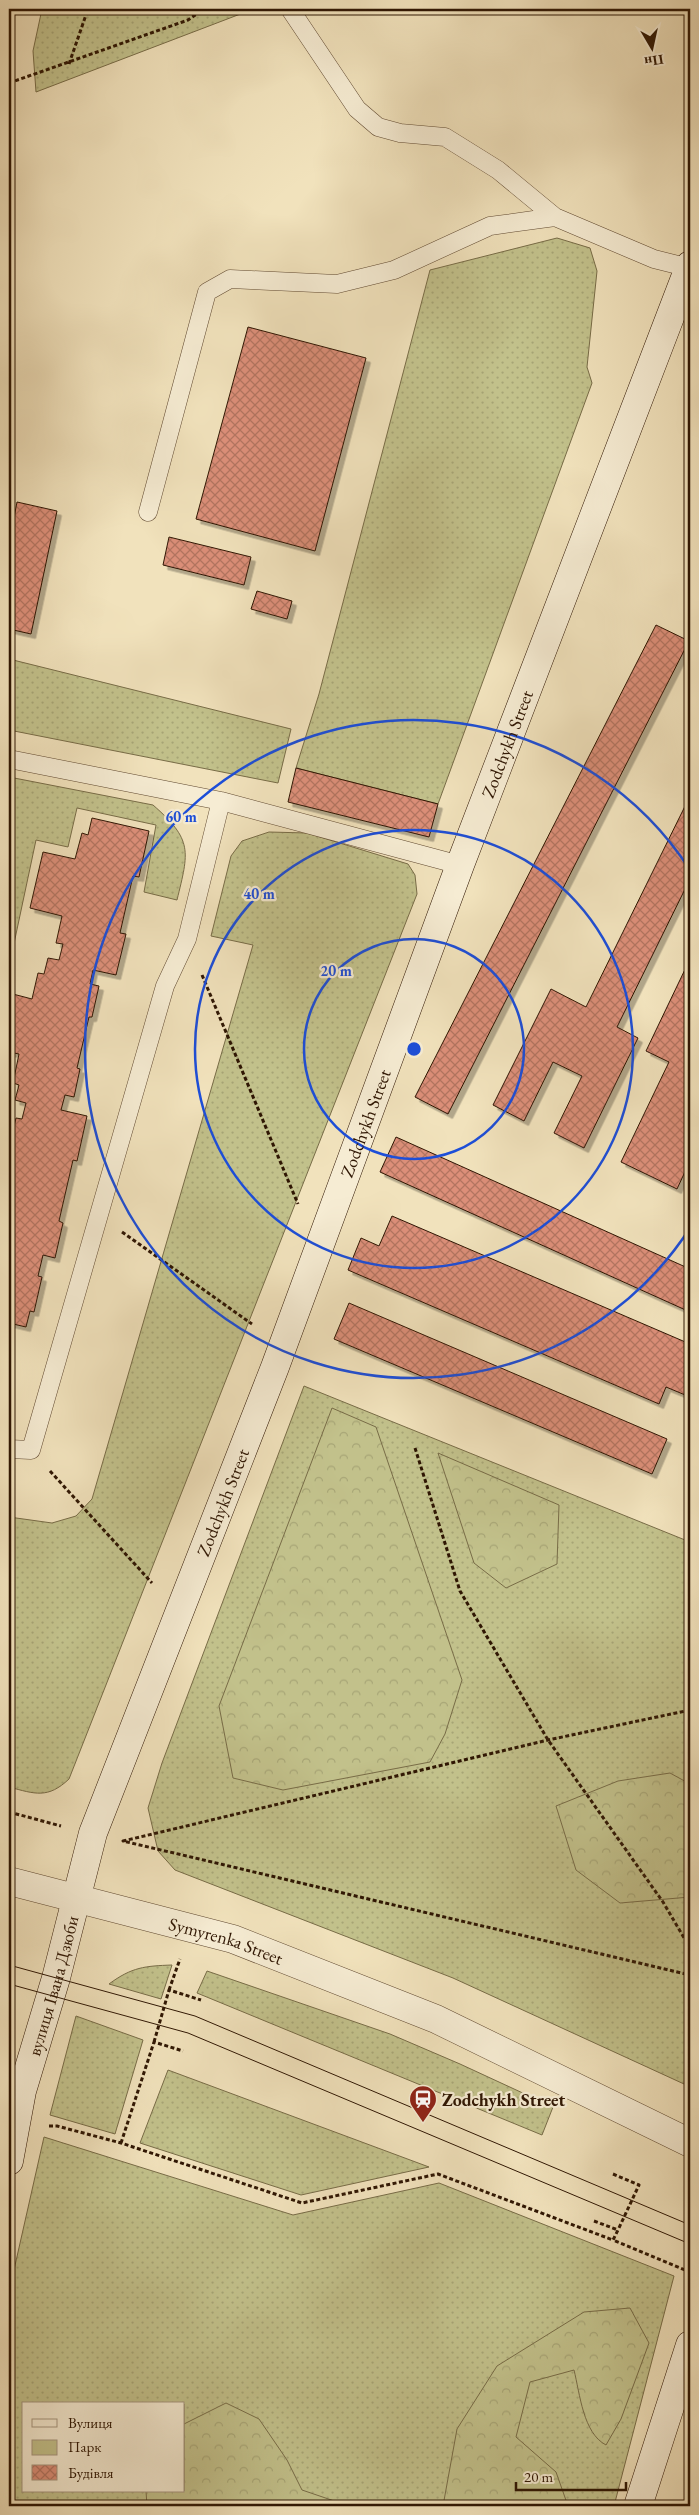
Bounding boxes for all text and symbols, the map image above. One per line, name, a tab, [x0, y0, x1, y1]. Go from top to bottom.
north arrow	[626, 22, 676, 72]
text: Пн	[643, 50, 665, 71]
street label: Zodchykh Street	[475, 686, 538, 801]
text: 60 m	[165, 807, 197, 826]
text: 40 m	[243, 884, 275, 903]
text: 20 m	[320, 961, 352, 980]
centre of rings	[405, 1040, 423, 1058]
street label: Zodchykh Street	[334, 1066, 395, 1180]
street label: Zodchykh Street	[191, 1445, 254, 1559]
street label: Symyrenka Street	[166, 1911, 287, 1969]
street label: вулиця Івана Дзюби	[22, 1913, 83, 2058]
station icon: Zodchykh Street	[408, 2084, 438, 2123]
place label: Zodchykh Street	[442, 2088, 566, 2111]
legend	[22, 2402, 185, 2492]
text: Вулиця	[68, 2413, 113, 2432]
text: Парк	[68, 2437, 101, 2456]
scale bar	[516, 2460, 626, 2492]
text: Будівля	[68, 2463, 114, 2482]
text: 20 m	[524, 2467, 553, 2486]

